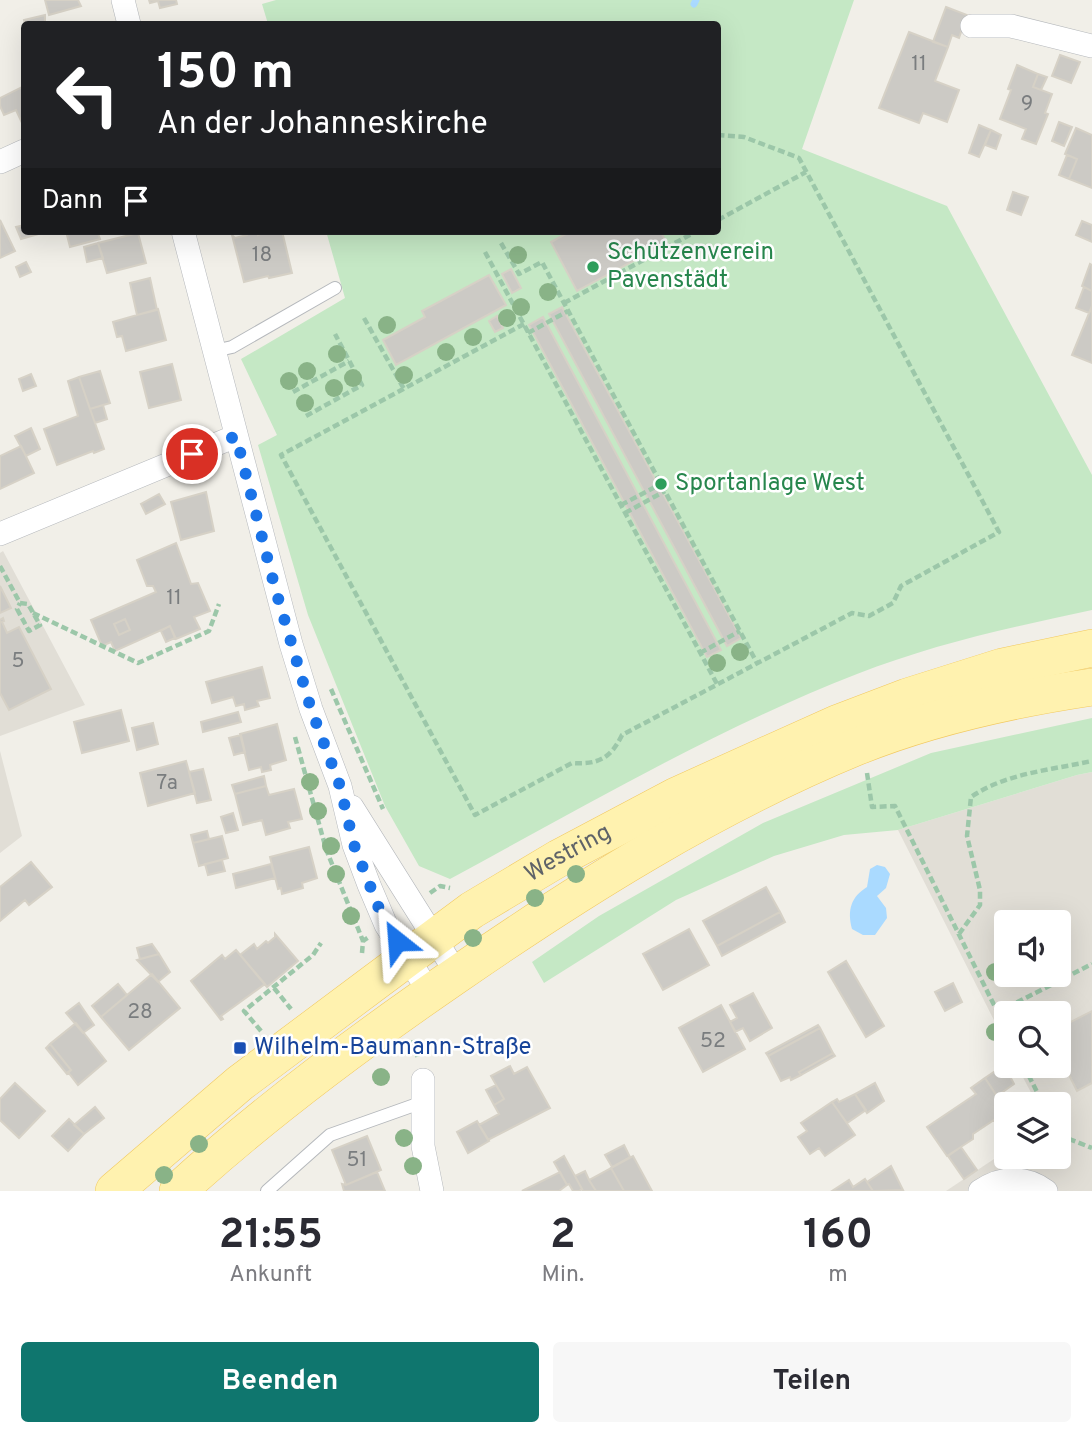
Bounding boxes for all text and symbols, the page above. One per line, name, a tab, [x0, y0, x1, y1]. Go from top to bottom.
text: 150 m	[157, 44, 294, 106]
icon: left	[42, 49, 133, 140]
house number: 11	[911, 51, 927, 78]
house number: 9	[1021, 91, 1033, 118]
text: An der Johanneskirche	[157, 105, 488, 145]
icon: arrive	[117, 182, 155, 220]
text: Dann	[42, 185, 103, 218]
place label: Schützenverein Pavenstädt	[607, 238, 774, 296]
house number: 18	[252, 242, 272, 269]
marker: Schützenverein Pavenstädt	[585, 259, 601, 275]
pin	[162, 424, 222, 484]
icon: arrive	[173, 435, 211, 473]
place label: Sportanlage West	[675, 469, 865, 499]
marker: Sportanlage West	[653, 476, 669, 492]
house number: 11	[166, 585, 182, 612]
house number: 5	[11, 648, 25, 675]
house number: 7a	[156, 770, 178, 797]
street label: Westring	[520, 818, 617, 890]
position arrow	[360, 904, 434, 978]
map controls	[994, 910, 1071, 1169]
button: sound	[994, 910, 1071, 987]
house number: 28	[127, 999, 153, 1026]
button: search	[994, 1001, 1071, 1078]
house number: 52	[700, 1028, 726, 1055]
place label: Wilhelm-Baumann-Straße	[254, 1033, 531, 1063]
marker: Wilhelm-Baumann-Straße	[232, 1040, 248, 1056]
button: layers	[994, 1092, 1071, 1169]
house number: 51	[347, 1147, 367, 1174]
text: 21:55	[219, 1210, 323, 1263]
text: 2	[550, 1210, 576, 1263]
text: 160	[803, 1210, 873, 1263]
text: Ankunft	[229, 1261, 312, 1290]
text: Min.	[542, 1261, 584, 1290]
text: m	[828, 1261, 848, 1290]
button: Beenden	[21, 1342, 539, 1422]
button: Teilen	[553, 1342, 1071, 1422]

